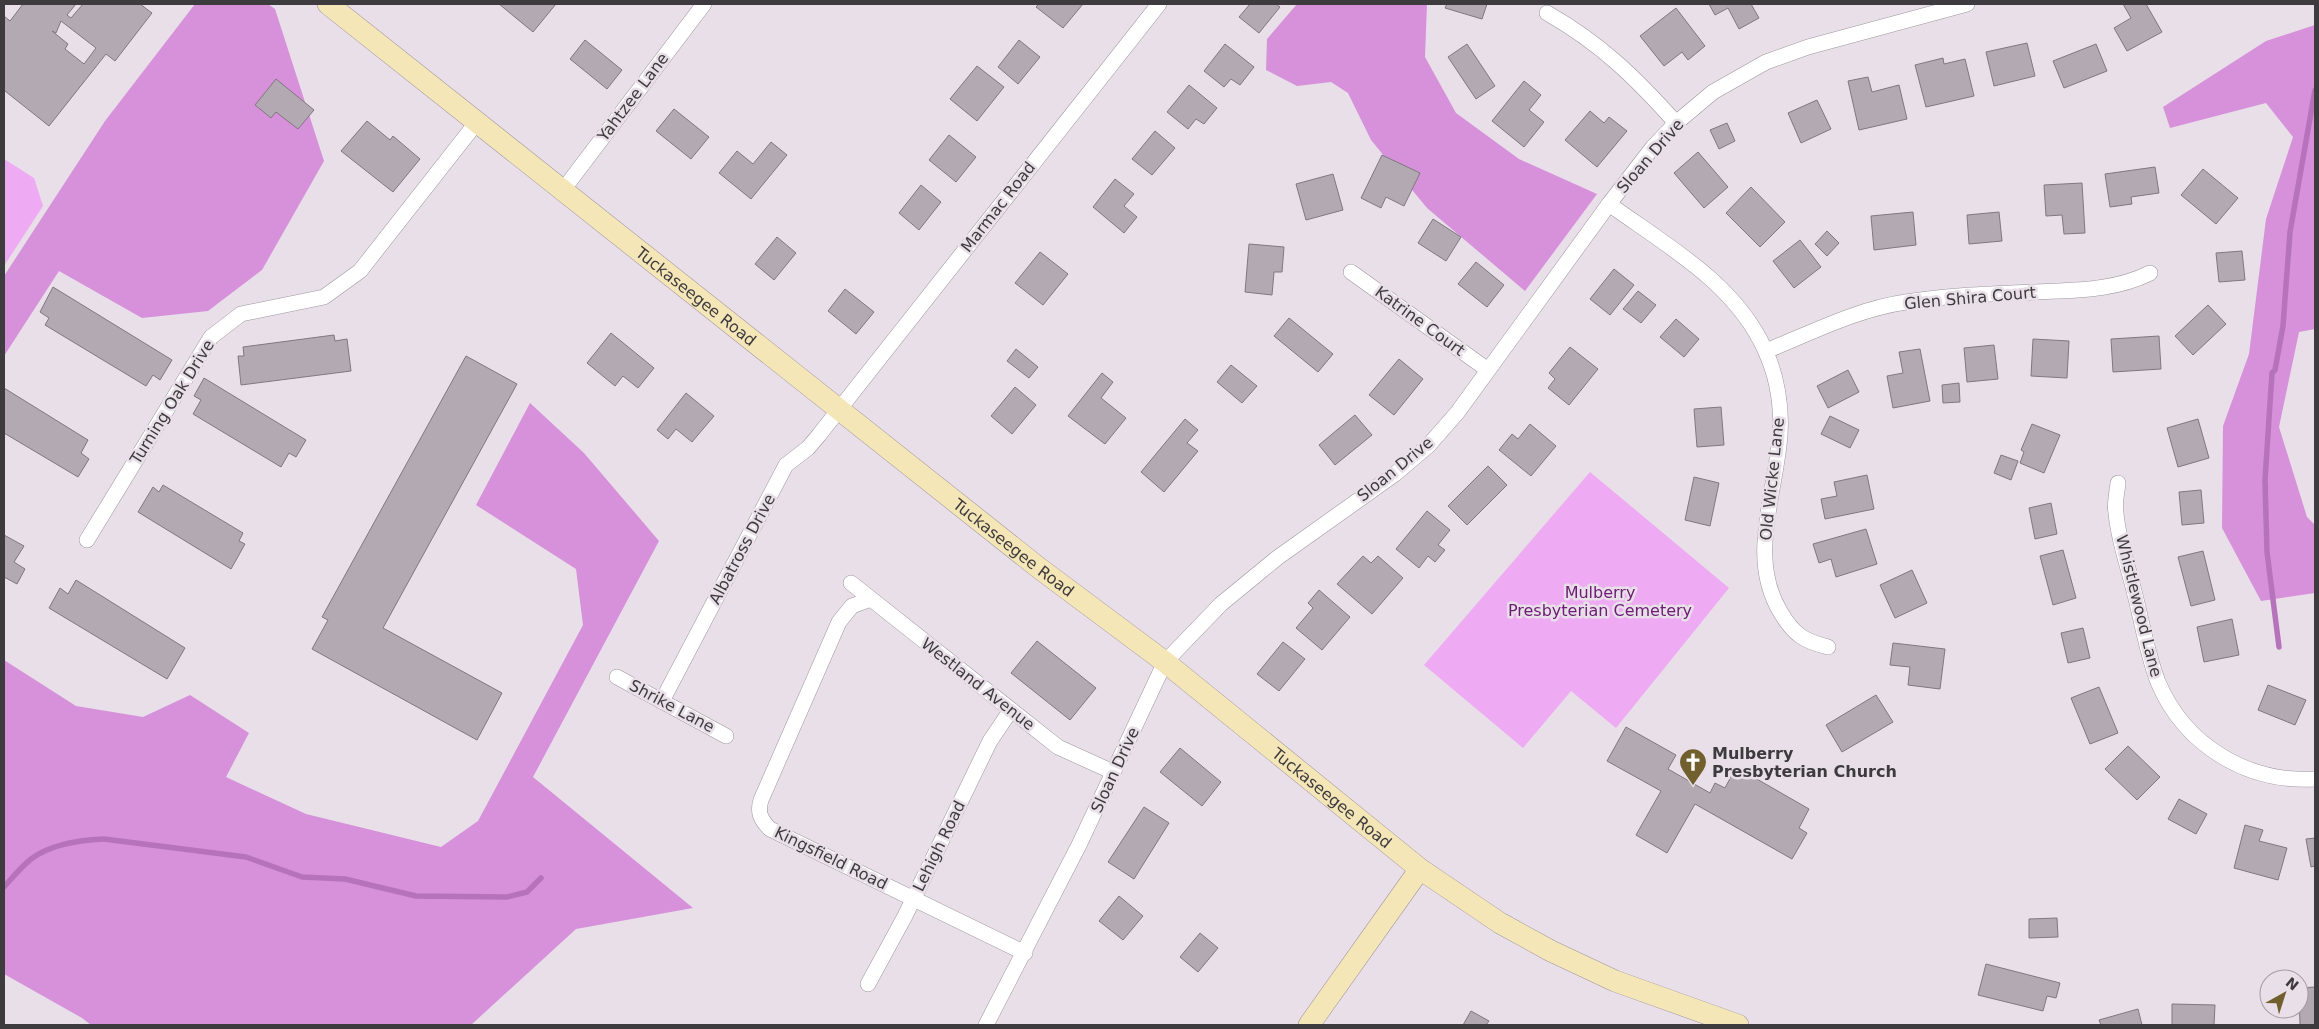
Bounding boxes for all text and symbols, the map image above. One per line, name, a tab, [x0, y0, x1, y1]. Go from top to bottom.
street label: Yahtzee Lane	[593, 49, 672, 146]
street label: Sloan Drive	[1613, 115, 1687, 197]
street label: Marmac Road	[957, 158, 1039, 256]
street label: Tuckaseegee Road	[631, 242, 760, 350]
street label: Katrine Court	[1371, 282, 1469, 360]
street label: Glen Shira Court	[1903, 283, 2037, 313]
street label: Turning Oak Drive	[125, 336, 218, 469]
street label: Old Wicke Lane	[1756, 417, 1788, 541]
street label: Sloan Drive	[1353, 433, 1437, 505]
street label: Albatross Drive	[705, 491, 779, 607]
street label: Tuckaseegee Road	[949, 494, 1078, 600]
street label: Whistlewood Lane	[2112, 533, 2166, 679]
park label: Mulberry Presbyterian Cemetery	[1508, 583, 1692, 620]
street label: Westland Avenue	[918, 634, 1038, 734]
street label: Shrike Lane	[626, 676, 718, 736]
street label: Sloan Drive	[1087, 724, 1143, 816]
street label: Tuckaseegee Road	[1268, 743, 1396, 852]
place label: Mulberry Presbyterian Church	[1712, 744, 1897, 781]
church icon: Mulberry Presbyterian Church	[1678, 747, 1708, 786]
street label: Lehigh Road	[909, 798, 969, 894]
street label: Kingsfield Road	[771, 822, 891, 894]
north arrow	[2259, 969, 2309, 1019]
text: N	[2283, 974, 2302, 994]

